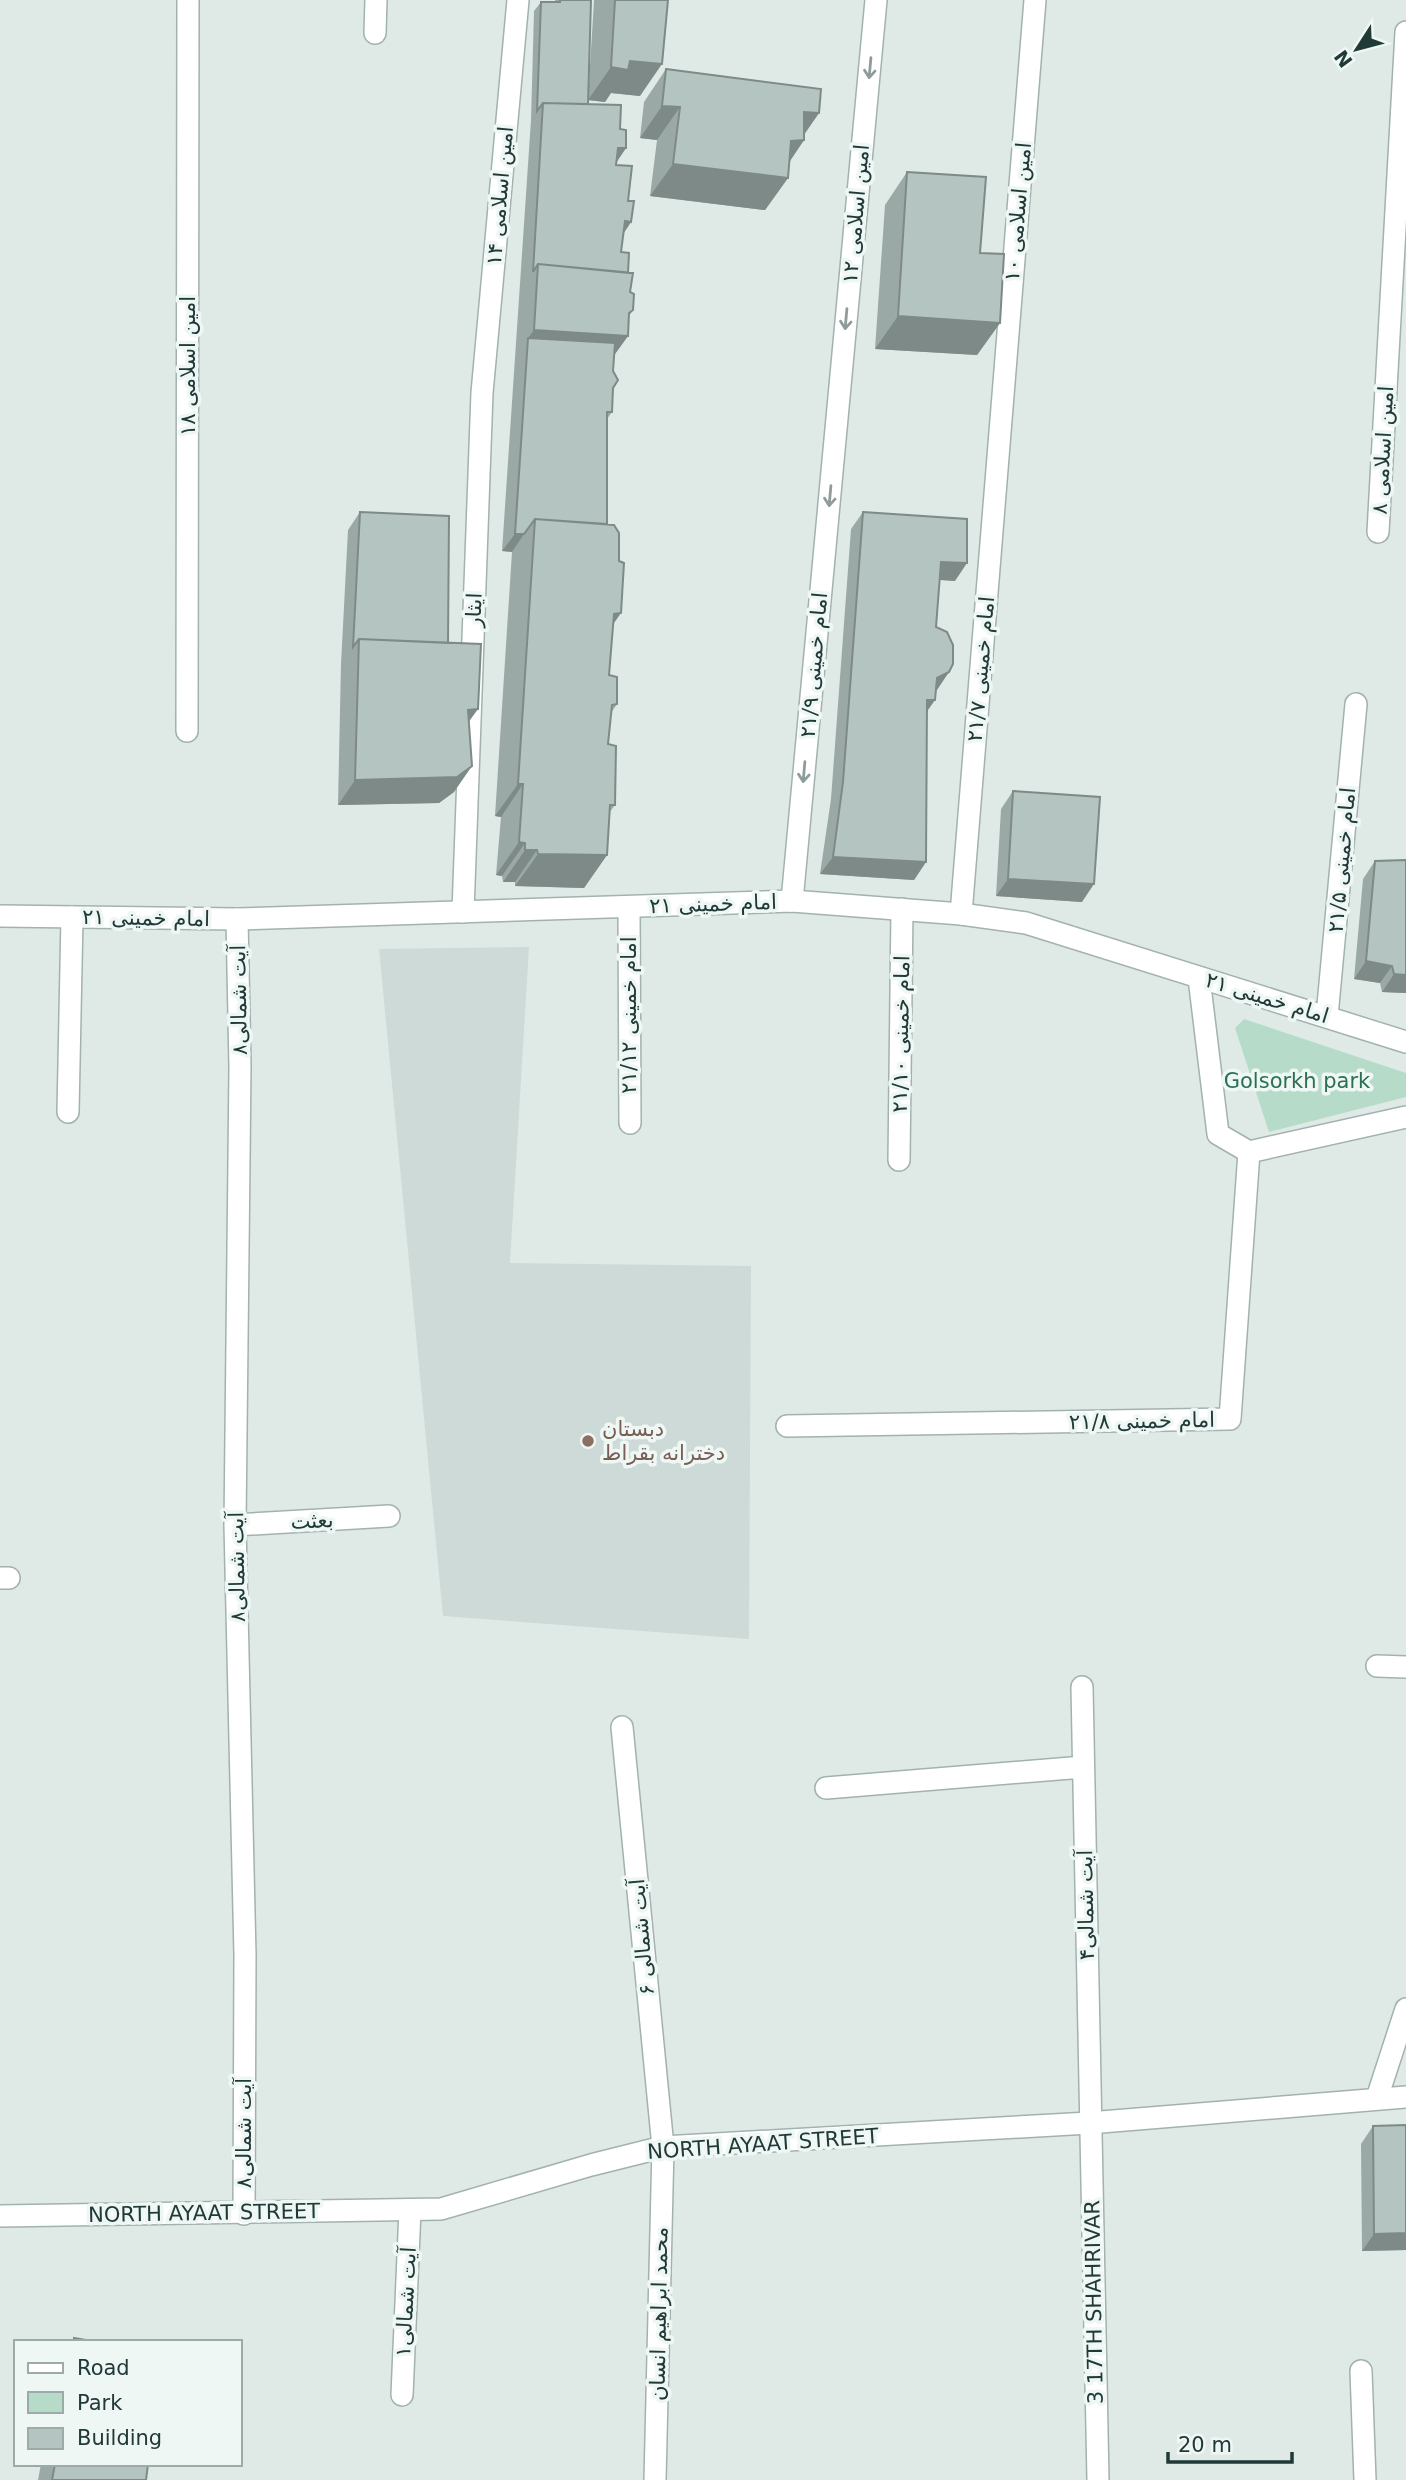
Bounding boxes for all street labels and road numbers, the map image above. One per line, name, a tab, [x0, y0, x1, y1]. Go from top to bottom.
street label: امین اسلامی ۱۴	[482, 125, 518, 267]
street label: امین اسلامی ۱۰	[1000, 141, 1036, 283]
street label: امین اسلامی ۱۲	[838, 143, 874, 285]
street label: امین اسلامی ۱۸	[176, 296, 200, 436]
street label: امین اسلامی ۸	[1368, 385, 1398, 515]
street label: امام خمینی ۲۱/۹	[796, 591, 832, 739]
street label: ایثار	[461, 592, 487, 629]
street label: امام خمینی ۲۱/۷	[963, 595, 999, 743]
street label: امام خمینی ۲۱/۵	[1324, 786, 1360, 934]
street label: امام خمینی ۲۱	[649, 890, 777, 918]
street label: امام خمینی ۲۱	[82, 905, 210, 931]
street label: امام خمینی ۲۱/۱۲	[617, 936, 641, 1094]
street label: آیت شمالی۸	[225, 943, 252, 1055]
street label: امام خمینی ۲۱/۱۰	[888, 955, 914, 1113]
street label: امام خمینی ۲۱	[1202, 968, 1332, 1028]
street label: امام خمینی ۲۱/۸	[1069, 1408, 1215, 1434]
street label: بعثت	[290, 1508, 334, 1534]
street label: آیت شمالی۸	[223, 1510, 250, 1622]
street label: آیت شمالی۴	[1072, 1848, 1099, 1960]
street label: آیت شمالی ۶	[624, 1877, 659, 1996]
street label: آیت شمالی۸	[231, 2077, 256, 2188]
street label: NORTH AYAAT STREET	[647, 2124, 880, 2164]
street label: NORTH AYAAT STREET	[88, 2199, 320, 2227]
street label: 3 17TH SHAHRIVAR	[1080, 2200, 1108, 2404]
street label: محمد ابراهیم انسان	[645, 2227, 674, 2401]
street label: آیت شمالی۱	[390, 2245, 421, 2358]

